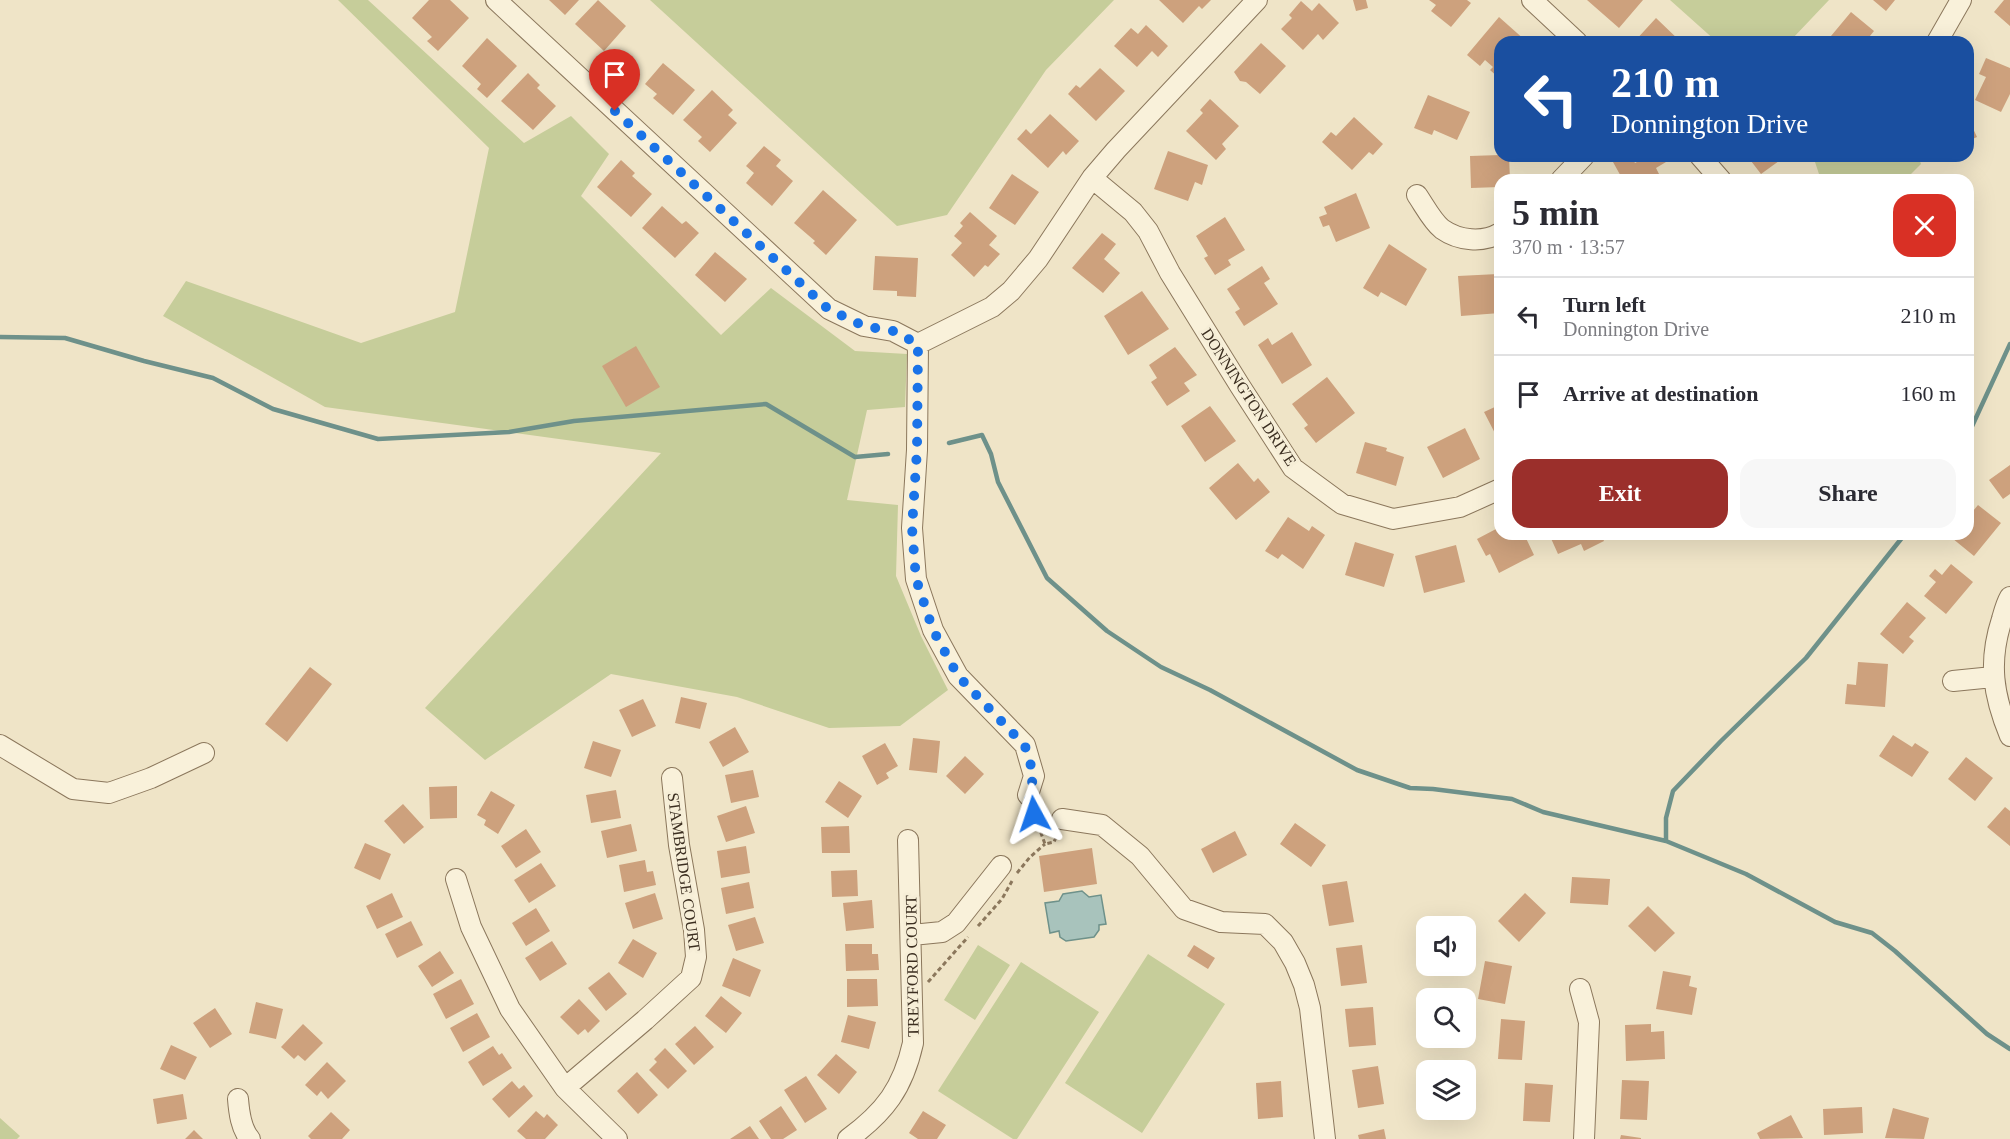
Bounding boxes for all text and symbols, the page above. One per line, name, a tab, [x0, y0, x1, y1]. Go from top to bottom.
pin	[589, 49, 640, 111]
icon: arrive	[598, 58, 631, 91]
icon: left	[1512, 60, 1590, 138]
text: 210 m	[1611, 60, 1720, 106]
text: Donnington Drive	[1611, 109, 1808, 139]
text: 5 min	[1512, 193, 1599, 233]
button: close	[1893, 194, 1956, 257]
text: 370 m · 13:57	[1512, 236, 1625, 258]
text: Turn left	[1563, 292, 1646, 317]
icon: left	[1512, 300, 1545, 333]
text: 210 m	[1900, 303, 1956, 328]
text: Donnington Drive	[1563, 318, 1709, 340]
street label: DONNINGTON DRIVE	[1198, 325, 1300, 469]
icon: arrive	[1512, 378, 1545, 411]
text: Arrive at destination	[1563, 381, 1759, 406]
text: 160 m	[1900, 381, 1956, 406]
button: Exit	[1512, 459, 1728, 528]
button: Share	[1740, 459, 1956, 528]
position arrow	[1002, 782, 1066, 846]
street label: STAMBRIDGE COURT	[664, 792, 704, 953]
street label: TREYFORD COURT	[902, 895, 922, 1037]
map controls	[1416, 916, 1476, 1120]
button: sound	[1416, 916, 1476, 976]
button: search	[1416, 988, 1476, 1048]
button: layers	[1416, 1060, 1476, 1120]

